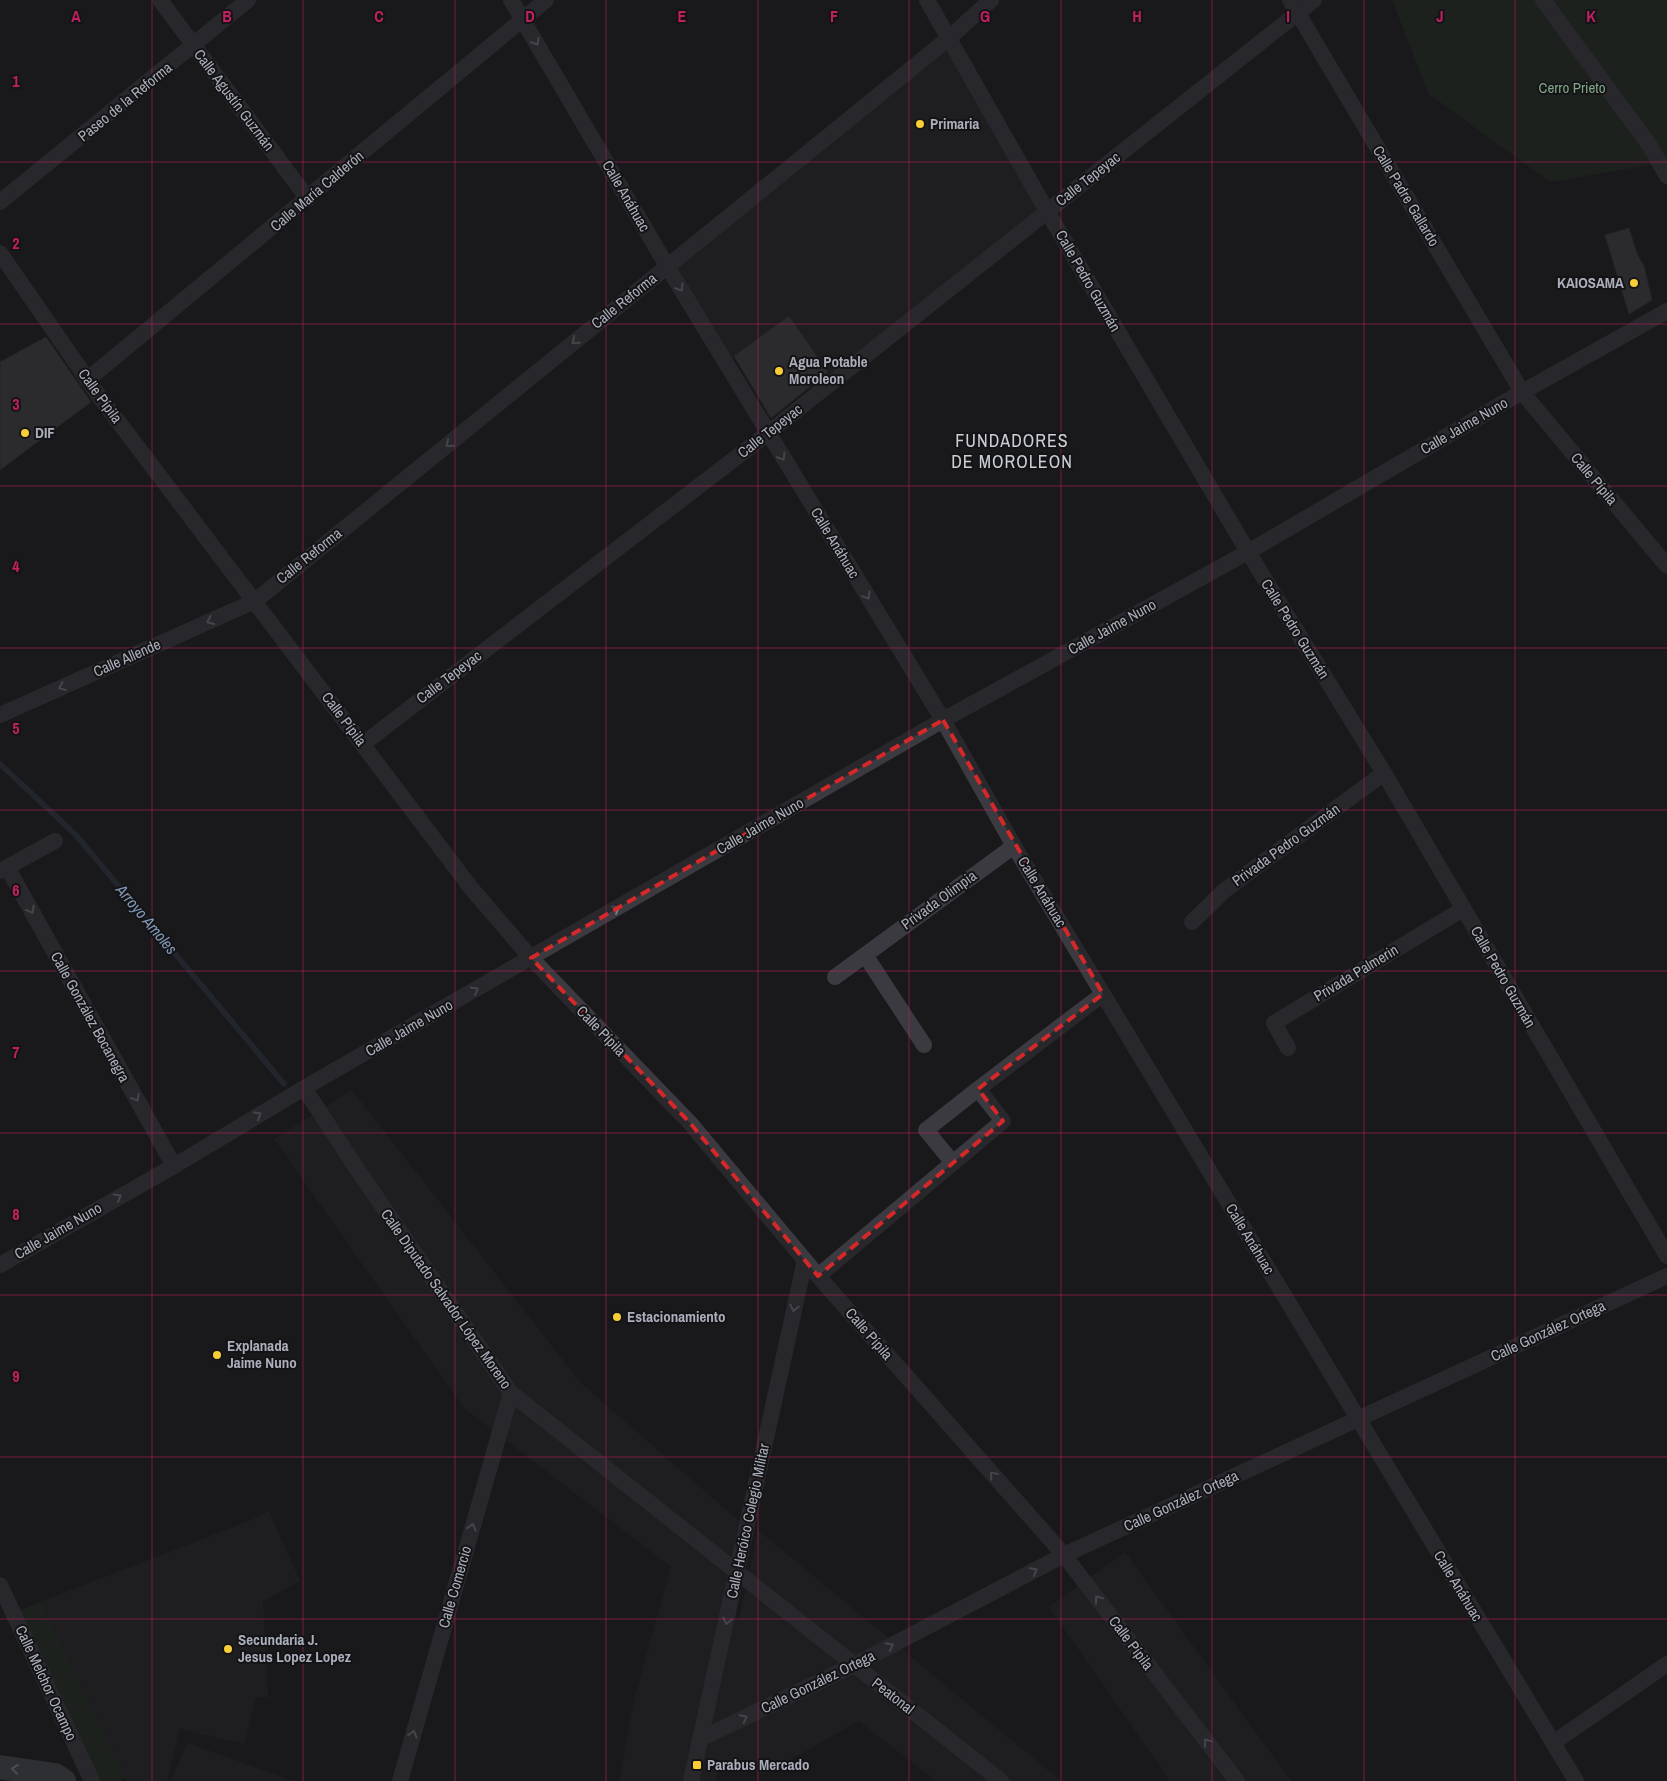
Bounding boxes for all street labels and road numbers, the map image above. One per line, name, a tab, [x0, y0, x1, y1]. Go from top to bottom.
street label: Calle Agustín Guzmán	[189, 45, 280, 155]
street label: Paseo de la Reforma	[73, 57, 176, 146]
street label: Calle Padre Gallardo	[1368, 141, 1445, 250]
street label: Calle María Calderón	[265, 145, 368, 236]
street label: Calle Tepeyac	[1051, 147, 1125, 211]
street label: Calle Anáhuac	[598, 156, 655, 235]
street label: Calle Pedro Guzmán	[1051, 226, 1126, 335]
street label: Calle Reforma	[587, 268, 661, 334]
street label: Calle Pípila	[73, 364, 127, 427]
street label: Calle Jaime Nuno	[1416, 392, 1511, 459]
street label: Calle Tepeyac	[733, 399, 807, 463]
street label: Calle Pípila	[1566, 448, 1623, 510]
street label: Calle Anáhuac	[806, 503, 865, 582]
street label: Calle Reforma	[272, 523, 346, 589]
street label: Calle Pedro Guzmán	[1256, 575, 1335, 683]
street label: Calle Jaime Nuno	[1064, 594, 1160, 659]
street label: Calle Allende	[90, 633, 164, 682]
street label: Calle Tepeyac	[412, 645, 486, 708]
street label: Calle Pípila	[317, 687, 372, 750]
street label: Calle Jaime Nuno	[712, 792, 807, 859]
street label: Privada Pedro Guzmán	[1228, 798, 1344, 891]
street label: Calle Anáhuac	[1013, 852, 1072, 931]
street label: Privada Olimpia	[897, 865, 981, 934]
street label: Calle Pedro Guzmán	[1466, 922, 1541, 1031]
street label: Privada Palmerin	[1310, 939, 1402, 1006]
street label: Calle González Bocanegra	[46, 948, 135, 1086]
street label: Calle Jaime Nuno	[361, 994, 456, 1061]
street label: Calle Pípila	[572, 1001, 631, 1061]
street label: Calle Jaime Nuno	[10, 1197, 105, 1264]
street label: Calle Anáhuac	[1221, 1199, 1280, 1278]
street label: Calle Diputado Salvador López Moreno	[376, 1204, 517, 1393]
street label: Calle González Ortega	[1487, 1295, 1609, 1366]
street label: Calle Pípila	[841, 1303, 898, 1364]
street label: Calle Heróico Colegio Militar	[721, 1441, 774, 1600]
street label: Calle González Ortega	[1120, 1465, 1242, 1536]
street label: Calle Comercio	[433, 1543, 476, 1630]
street label: Calle Anáhuac	[1429, 1546, 1488, 1625]
street label: Calle Pípila	[1104, 1611, 1159, 1674]
street label: Calle Melchor Ocampo	[11, 1622, 82, 1744]
street label: Calle González Ortega	[757, 1645, 878, 1718]
street label: Peatonal	[868, 1672, 919, 1719]

